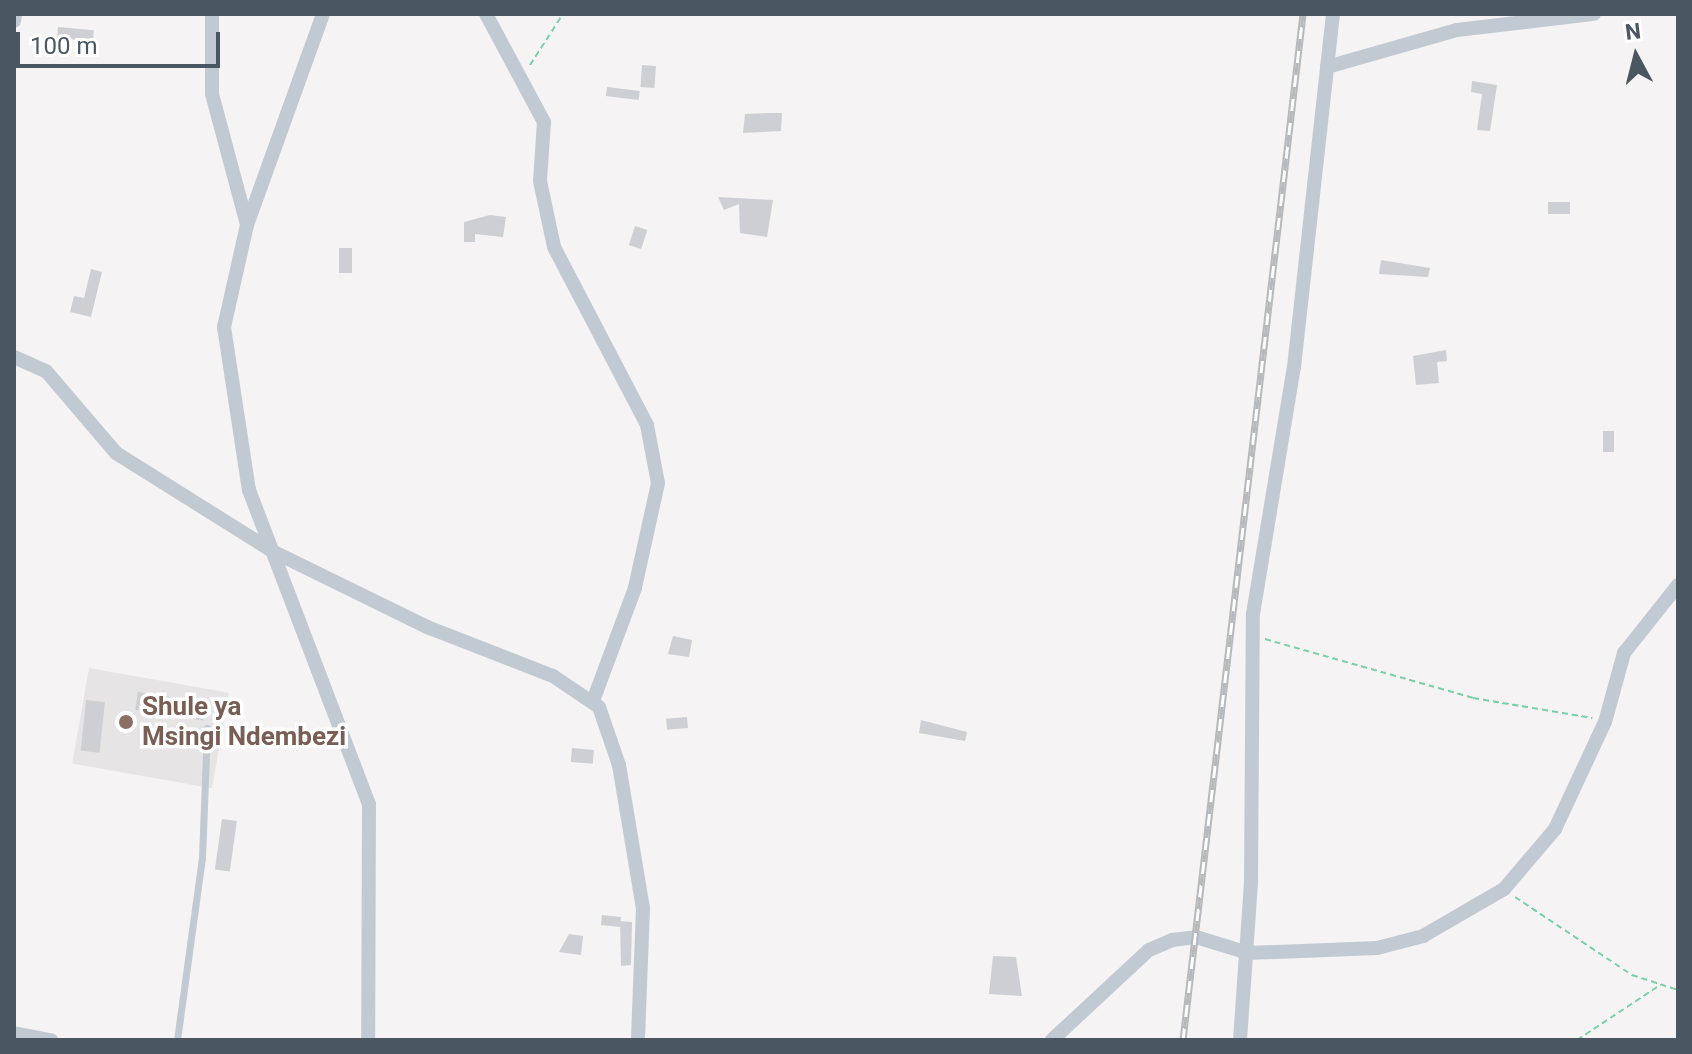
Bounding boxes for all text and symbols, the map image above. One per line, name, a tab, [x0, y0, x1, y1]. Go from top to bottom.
scale bar	[20, 16, 224, 66]
north arrow	[1596, 16, 1676, 96]
text: N	[1624, 18, 1642, 45]
text: 100 m	[30, 32, 97, 60]
place label: Shule ya Msingi Ndembezi	[142, 691, 346, 752]
marker: Shule ya Msingi Ndembezi	[117, 713, 135, 731]

